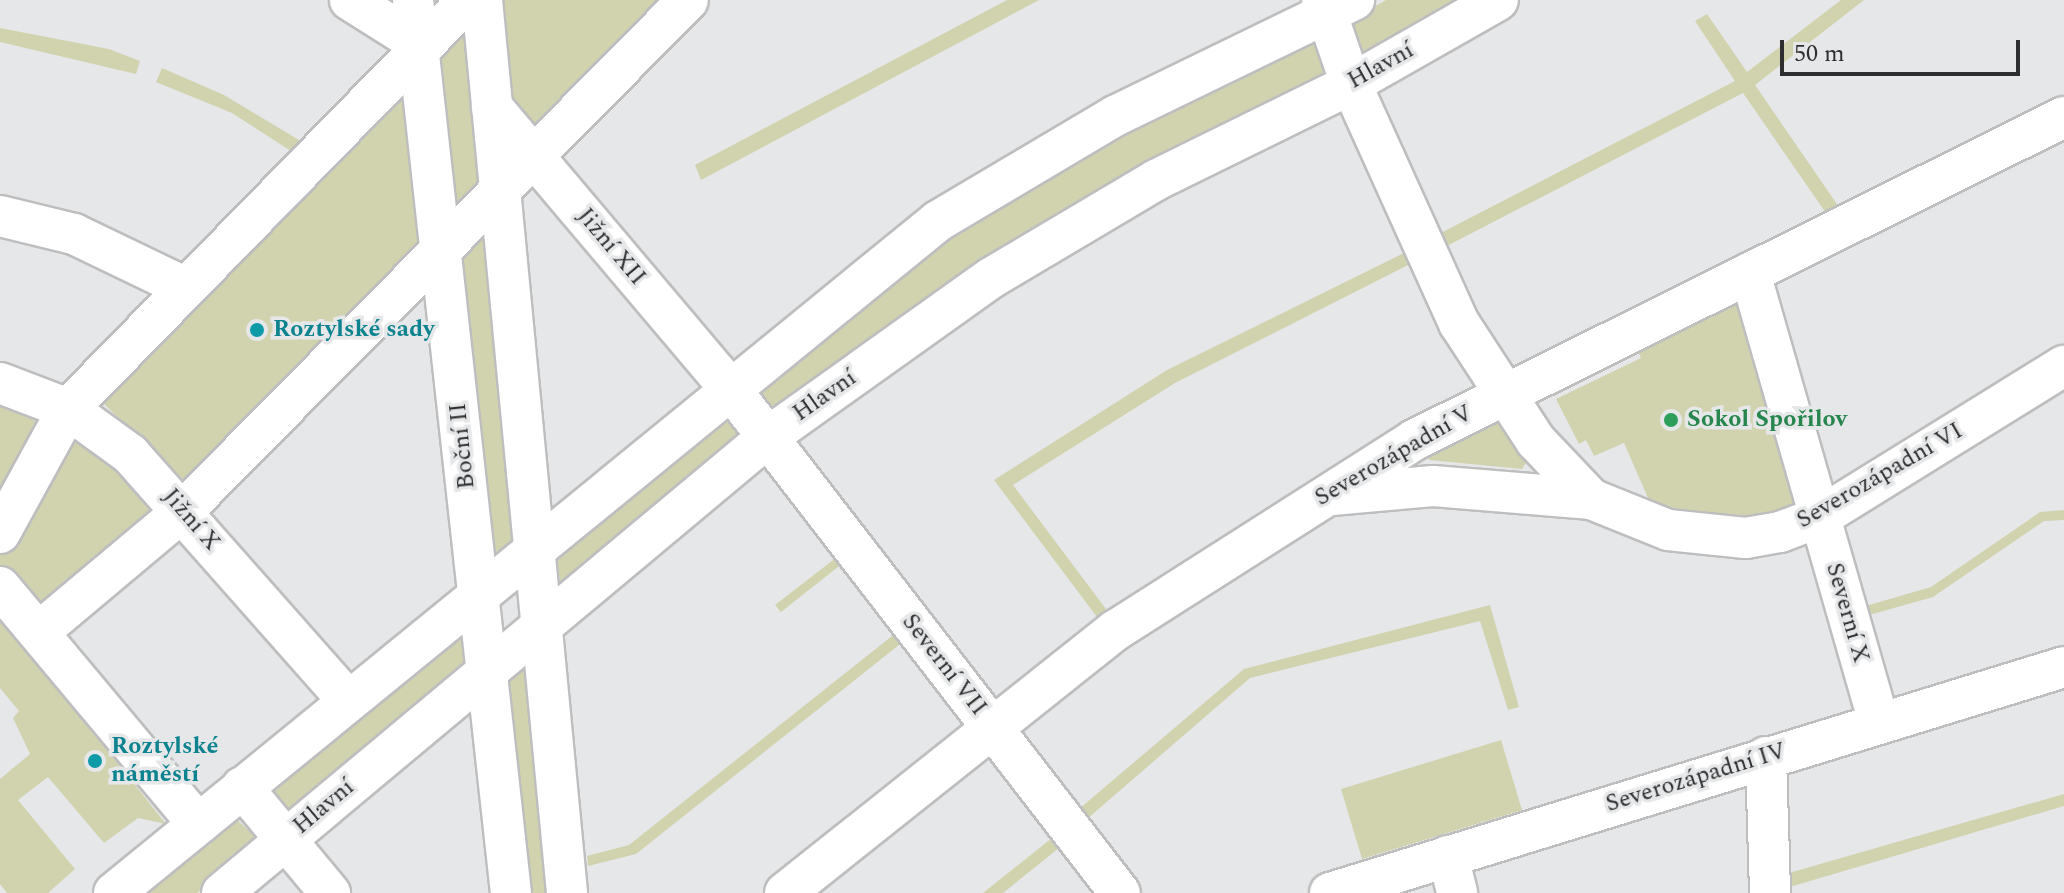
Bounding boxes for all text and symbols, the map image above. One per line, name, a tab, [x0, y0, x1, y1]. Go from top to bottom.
scale bar	[1784, 24, 2024, 74]
street label: Hlavní	[1343, 36, 1419, 96]
text: 50 m	[1794, 36, 1845, 72]
street label: Jižní XII	[570, 202, 652, 292]
place label: Roztylské sady	[273, 316, 435, 344]
marker: Roztylské sady	[248, 321, 266, 339]
street label: Hlavní	[788, 364, 862, 428]
street label: Severozápadní V	[1310, 399, 1478, 513]
street label: Boční II	[444, 401, 482, 491]
place label: Sokol Spořilov	[1687, 406, 1847, 434]
marker: Sokol Spořilov	[1662, 411, 1680, 429]
street label: Severozápadní VI	[1792, 417, 1968, 535]
street label: Jižní X	[156, 483, 226, 557]
street label: Severní X	[1819, 560, 1875, 666]
street label: Severní VII	[895, 608, 993, 722]
place label: Roztylské náměstí	[111, 733, 218, 789]
street label: Severozápadní IV	[1602, 737, 1790, 819]
marker: Roztylské náměstí	[86, 752, 104, 770]
street label: Hlavní	[288, 773, 360, 841]

